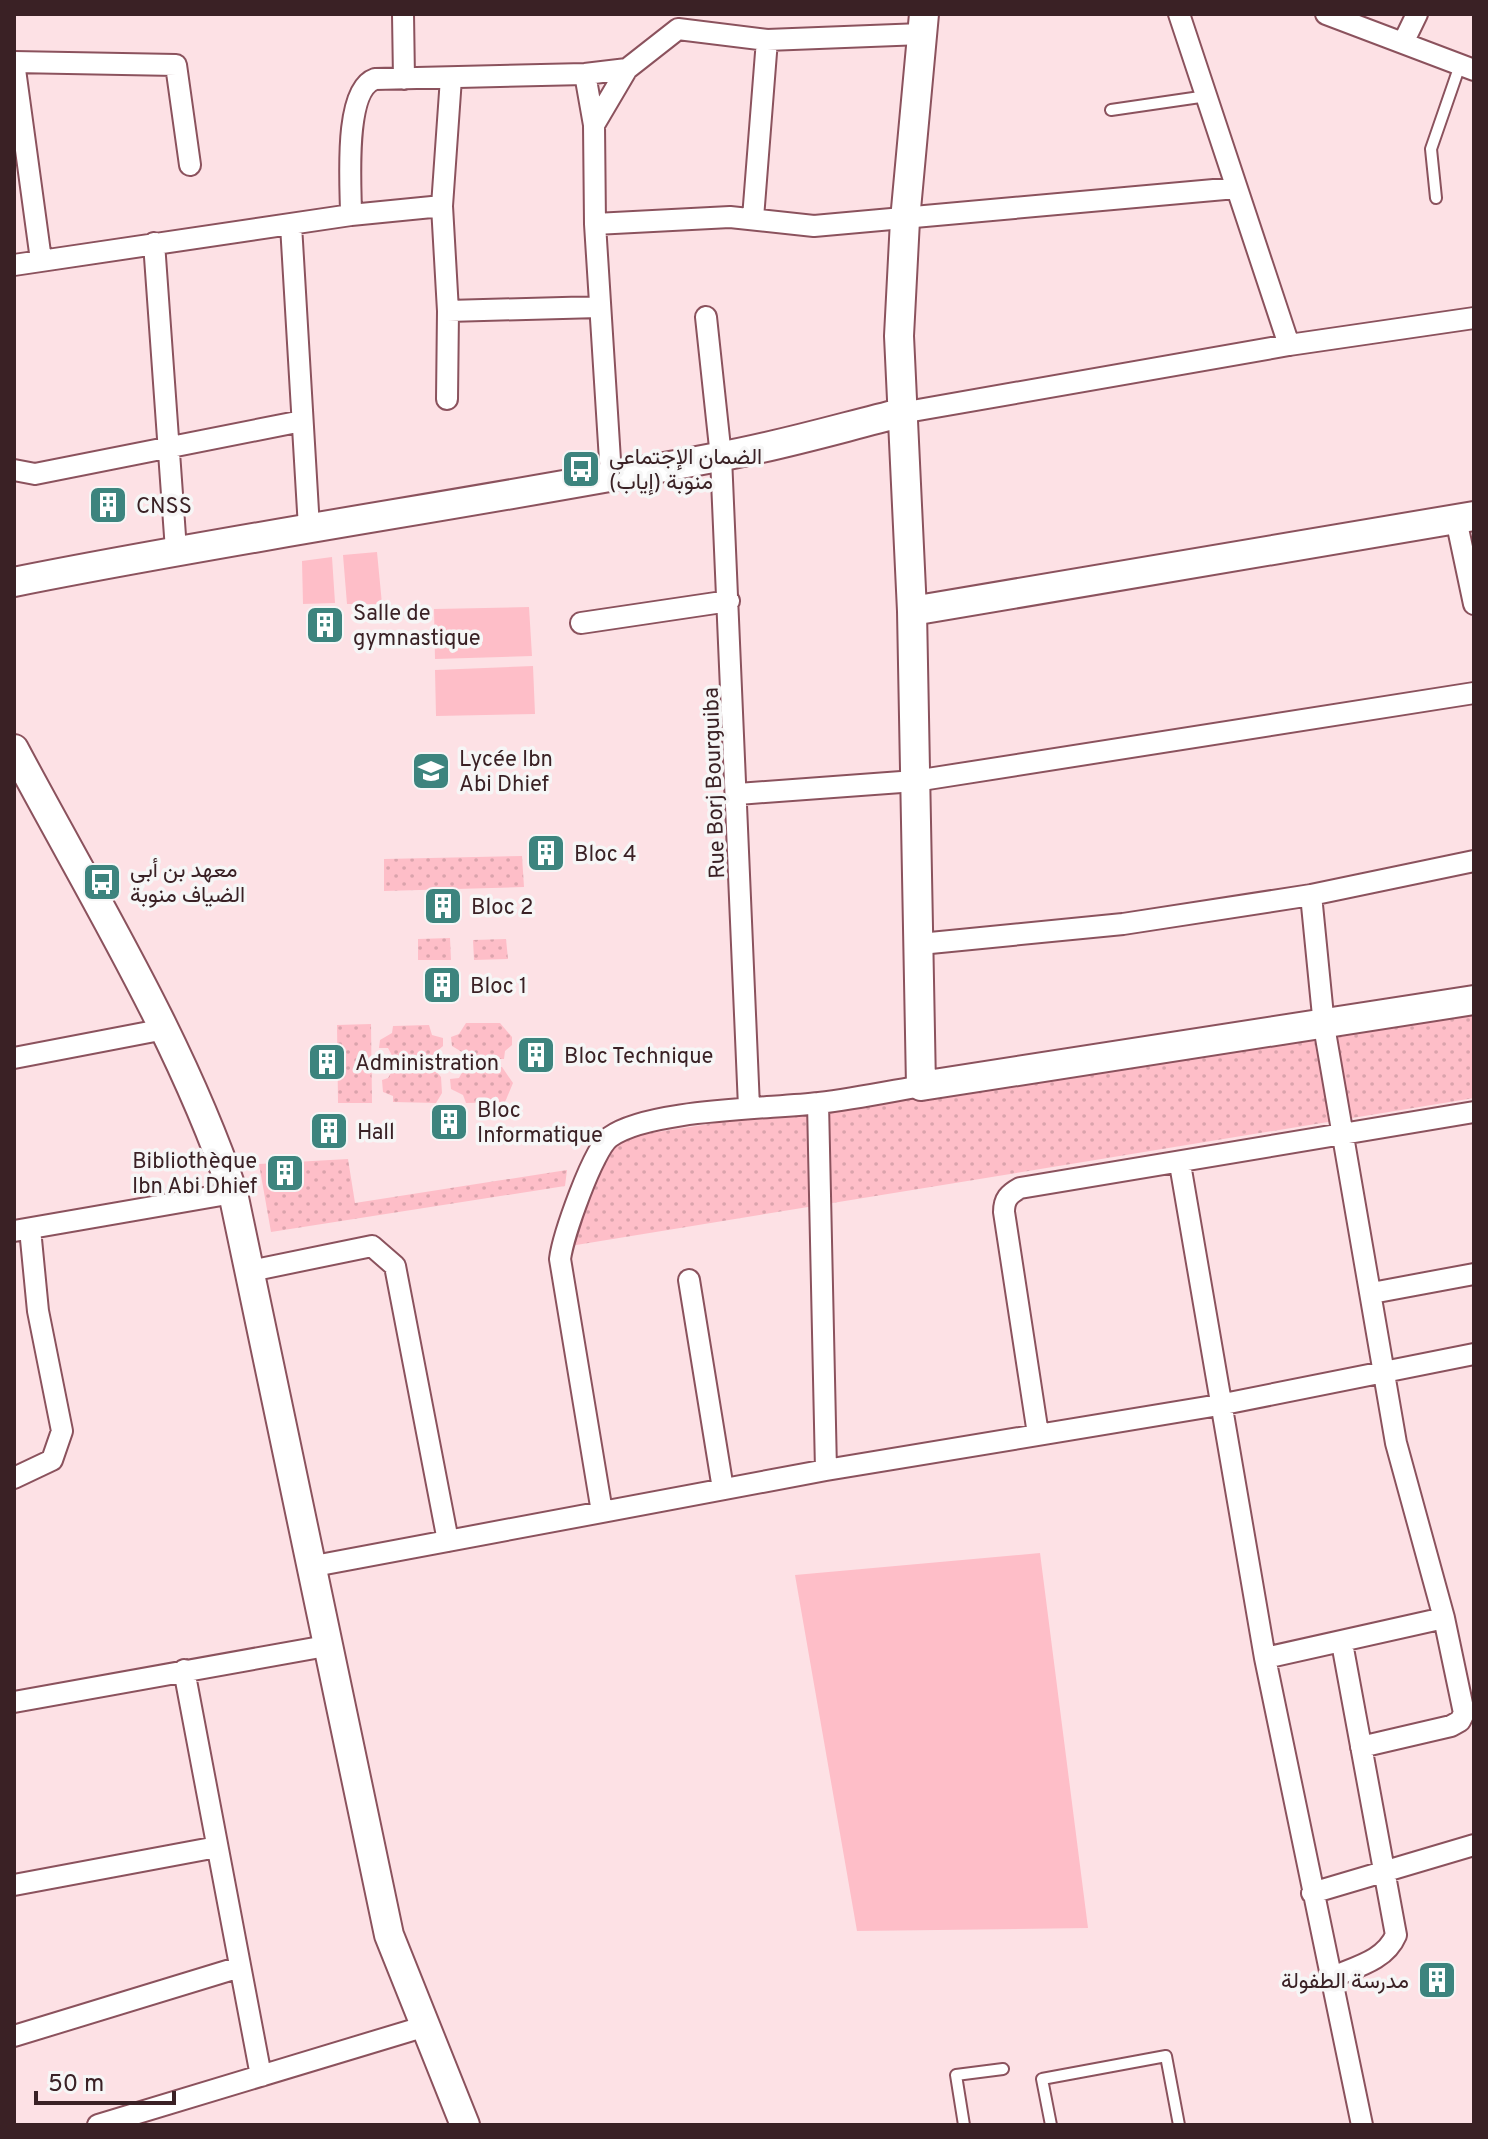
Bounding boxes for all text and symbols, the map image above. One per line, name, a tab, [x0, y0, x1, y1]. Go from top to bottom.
place label: الضمان الإجتماعي منوبة (إياب)	[609, 445, 762, 497]
bus stop icon: الضمان الإجتماعي منوبة (إياب)	[560, 448, 602, 490]
building icon: CNSS	[87, 484, 129, 526]
place label: CNSS	[136, 494, 192, 521]
place label: Salle de gymnastique	[353, 601, 481, 653]
building icon: Salle de gymnastique	[304, 604, 346, 646]
street label: Rue Borj Bourguiba	[699, 687, 732, 879]
place label: Lycée Ibn Abi Dhief	[459, 747, 553, 799]
school or university icon: Lycée Ibn Abi Dhief	[410, 750, 452, 792]
building icon: Bloc 4	[525, 832, 567, 874]
place label: Bloc 4	[574, 842, 637, 869]
place label: معهد بن أبي الضياف منوبة	[130, 858, 245, 910]
bus stop icon: معهد بن أبي الضياف منوبة	[81, 861, 123, 903]
building icon: Bloc 2	[422, 885, 464, 927]
place label: Bloc 2	[471, 895, 533, 922]
building icon: Bloc 1	[421, 964, 463, 1006]
place label: Bloc 1	[470, 974, 527, 1001]
building icon: Bloc Technique	[515, 1034, 557, 1076]
building icon: Administration	[306, 1041, 348, 1083]
place label: Bloc Technique	[564, 1044, 713, 1071]
place label: Administration	[355, 1051, 499, 1078]
place label: Bloc Informatique	[477, 1098, 603, 1150]
building icon: Bloc Informatique	[428, 1101, 470, 1143]
building icon: Hall	[308, 1110, 350, 1152]
place label: Hall	[357, 1120, 395, 1147]
place label: Bibliothèque Ibn Abi Dhief	[132, 1149, 257, 1201]
building icon: Bibliothèque Ibn Abi Dhief	[264, 1152, 306, 1194]
building icon: مدرسة الطفولة	[1416, 1959, 1458, 2001]
place label: مدرسة الطفولة	[1281, 1969, 1409, 1996]
scale bar	[36, 2055, 174, 2105]
text: 50 m	[48, 2070, 104, 2100]

